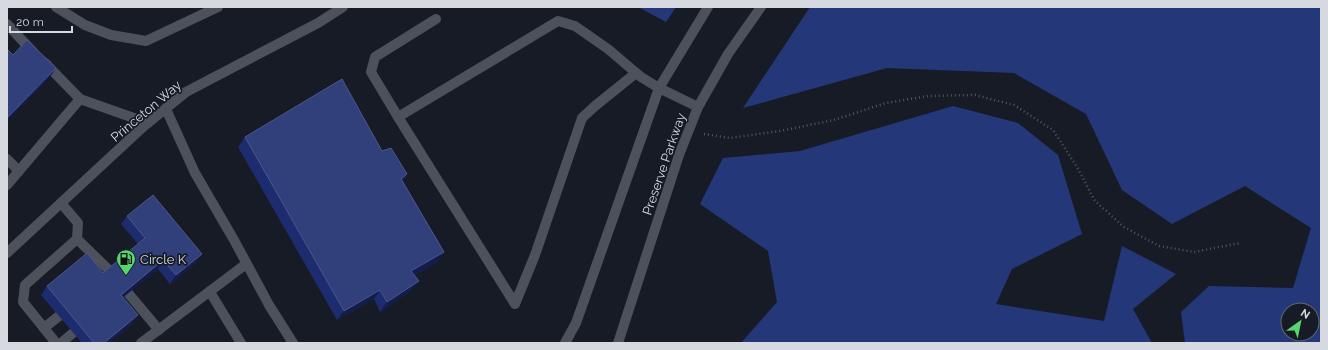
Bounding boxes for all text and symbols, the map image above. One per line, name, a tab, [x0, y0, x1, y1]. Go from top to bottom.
scale bar	[10, 8, 72, 34]
text: 20 m	[16, 15, 44, 29]
street label: Princeton Way	[108, 77, 184, 145]
street label: Preserve Parkway	[639, 111, 689, 217]
fuel station icon: Circle K	[115, 248, 137, 276]
place label: Circle K	[140, 252, 187, 267]
north arrow	[1280, 302, 1320, 342]
text: N	[1298, 306, 1312, 322]

